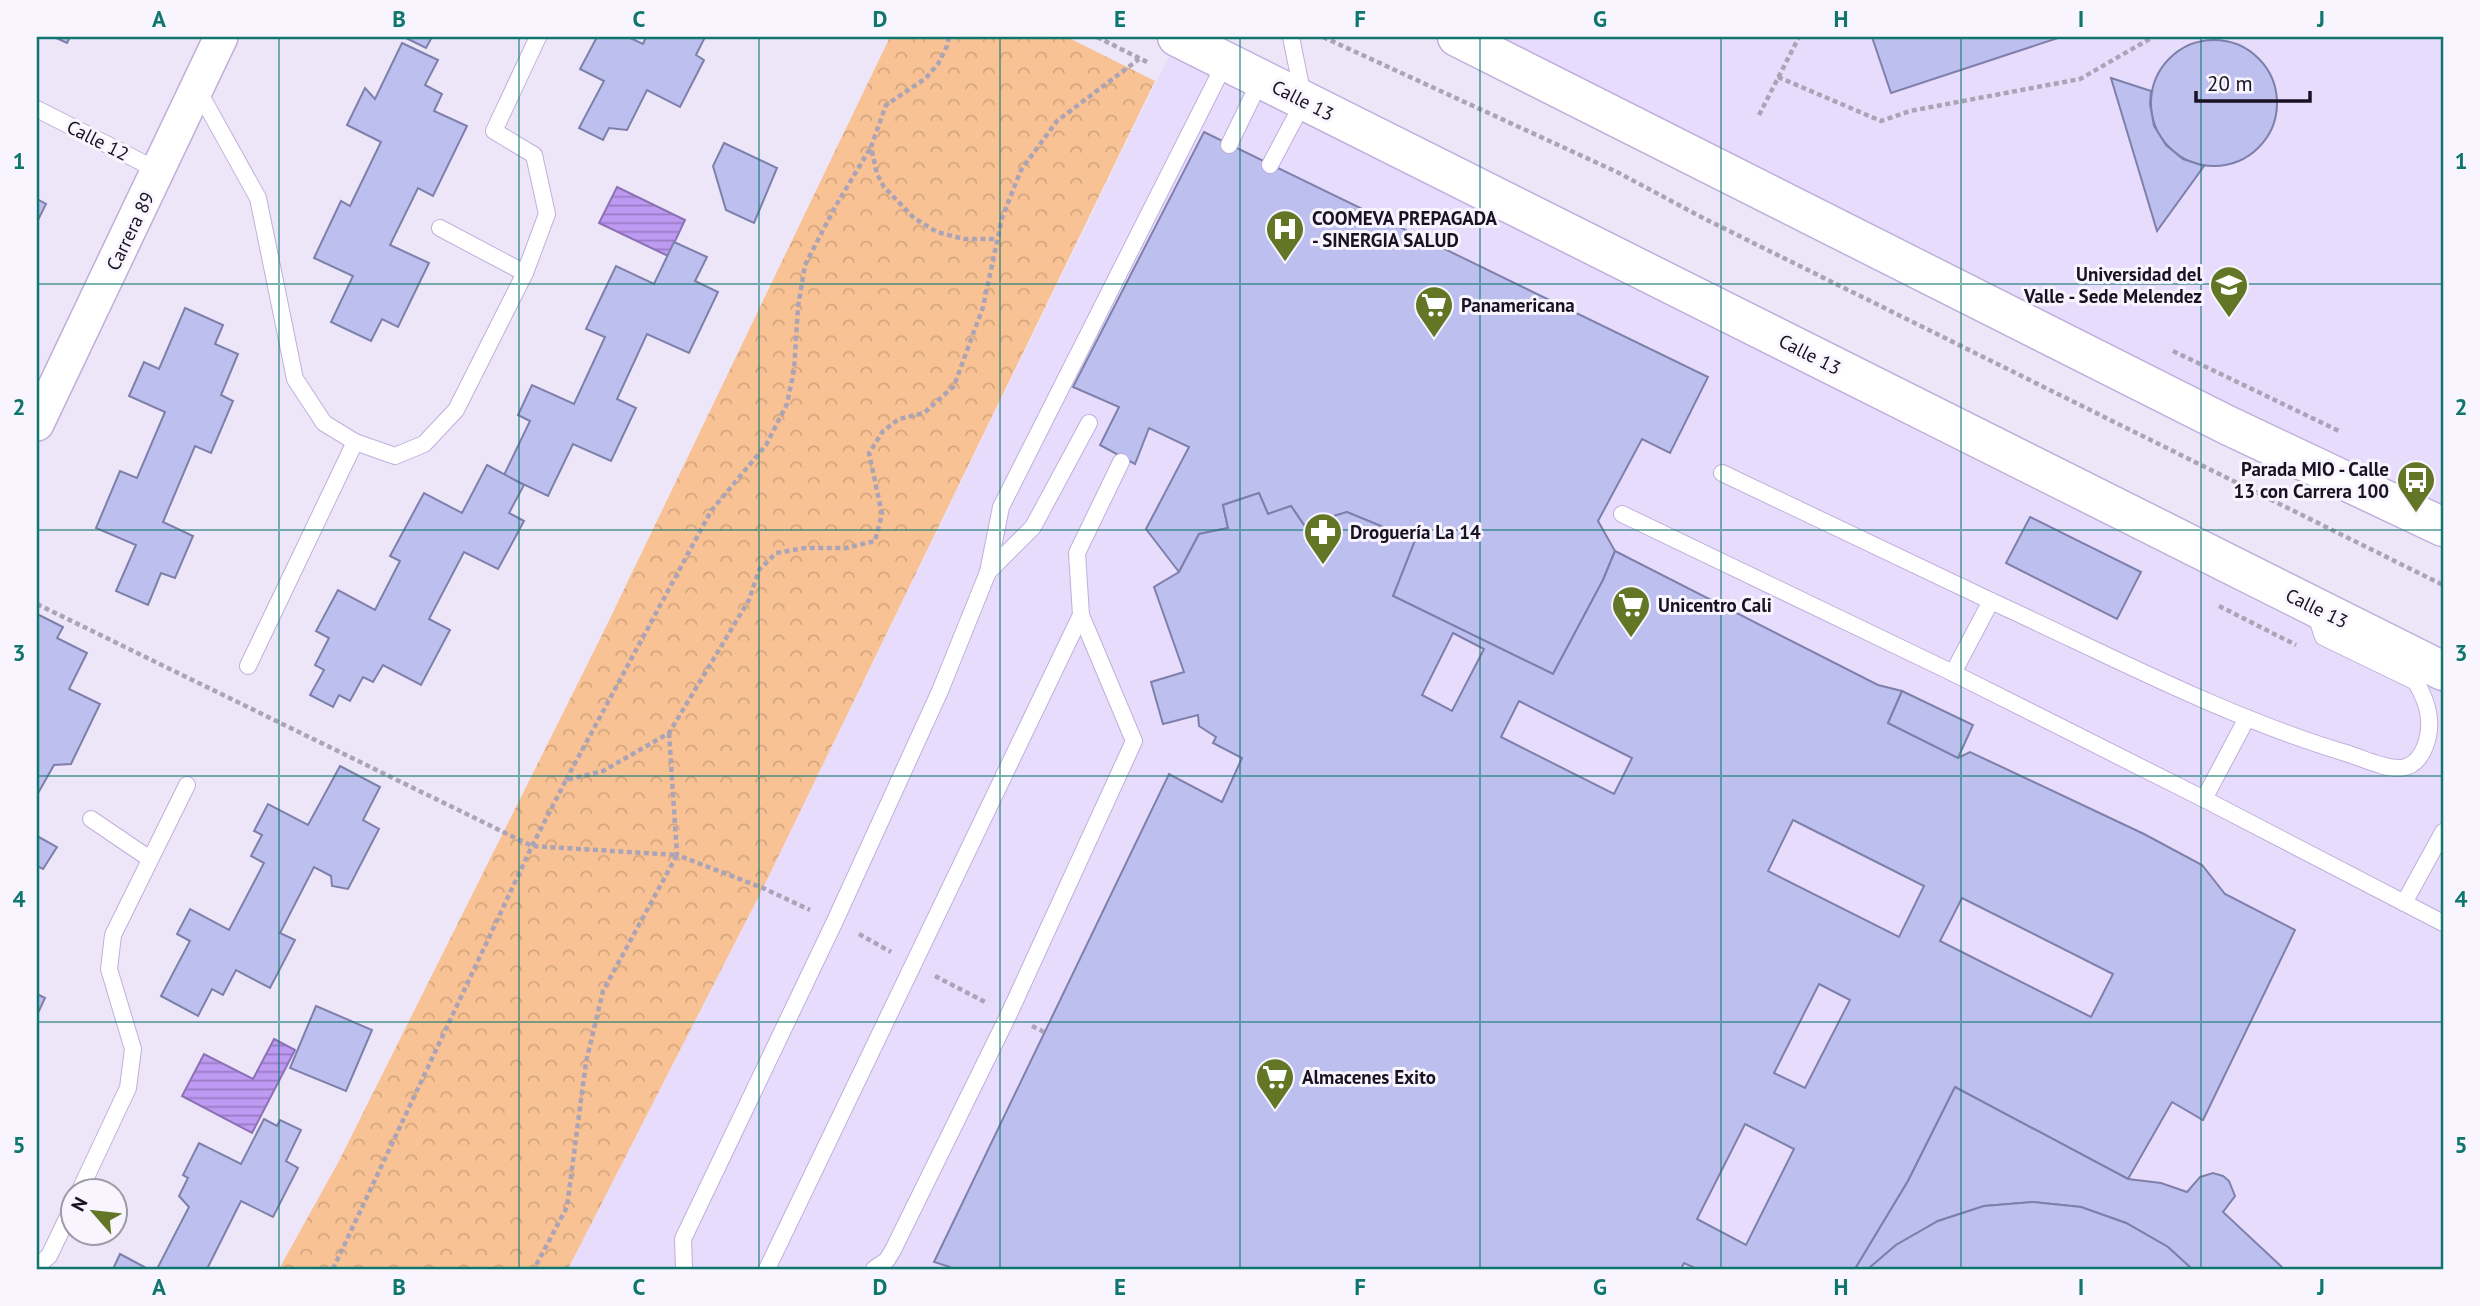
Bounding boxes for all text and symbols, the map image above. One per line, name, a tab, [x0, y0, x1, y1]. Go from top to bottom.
text: A	[152, 4, 166, 33]
text: B	[392, 4, 406, 33]
text: C	[633, 4, 646, 33]
text: D	[873, 4, 887, 33]
text: E	[1114, 4, 1126, 33]
text: F	[1354, 4, 1366, 33]
text: G	[1593, 4, 1607, 33]
text: H	[1834, 4, 1848, 33]
text: I	[2078, 4, 2084, 33]
text: J	[2316, 4, 2325, 33]
scale bar	[2196, 60, 2310, 104]
text: 20 m	[2207, 70, 2253, 97]
street label: Calle 13	[1268, 74, 1338, 126]
street label: Calle 12	[63, 114, 133, 166]
text: 1	[12, 146, 26, 175]
text: 1	[2454, 146, 2468, 175]
street label: Carrera 89	[101, 188, 159, 274]
place label: COOMEVA PREPAGADA - SINERGIA SALUD	[1312, 206, 1498, 252]
hospital icon: COOMEVA PREPAGADA - SINERGIA SALUD	[1264, 208, 1306, 263]
place label: Universidad del Valle - Sede Melendez	[2023, 262, 2202, 308]
school or university icon: Universidad del Valle - Sede Melendez	[2208, 264, 2250, 319]
supermarket icon: Panamericana	[1413, 284, 1455, 339]
place label: Panamericana	[1461, 293, 1575, 317]
street label: Calle 13	[1775, 328, 1845, 380]
text: 2	[12, 392, 26, 421]
text: 2	[2454, 392, 2468, 421]
place label: Parada MIO - Calle 13 con Carrera 100	[2234, 457, 2389, 503]
bus stop icon: Parada MIO - Calle 13 con Carrera 100	[2395, 459, 2437, 514]
pharmacy icon: Droguería La 14	[1302, 511, 1344, 566]
place label: Droguería La 14	[1350, 520, 1481, 544]
street label: Calle 13	[2282, 583, 2352, 633]
supermarket icon: Unicentro Cali	[1610, 584, 1652, 639]
place label: Unicentro Cali	[1658, 593, 1772, 617]
text: 3	[12, 638, 26, 667]
text: 3	[2454, 638, 2468, 667]
text: 4	[12, 884, 26, 913]
text: 4	[2454, 884, 2468, 913]
supermarket icon: Almacenes Exito	[1254, 1056, 1296, 1111]
place label: Almacenes Exito	[1302, 1065, 1436, 1089]
text: 5	[12, 1130, 26, 1159]
text: 5	[2454, 1130, 2468, 1159]
north arrow	[60, 1176, 130, 1246]
text: N	[65, 1193, 93, 1215]
text: A	[152, 1272, 166, 1301]
text: B	[392, 1272, 406, 1301]
text: C	[633, 1272, 646, 1301]
text: D	[873, 1272, 887, 1301]
text: E	[1114, 1272, 1126, 1301]
text: F	[1354, 1272, 1366, 1301]
text: G	[1593, 1272, 1607, 1301]
text: H	[1834, 1272, 1848, 1301]
text: I	[2078, 1272, 2084, 1301]
text: J	[2316, 1272, 2325, 1301]

